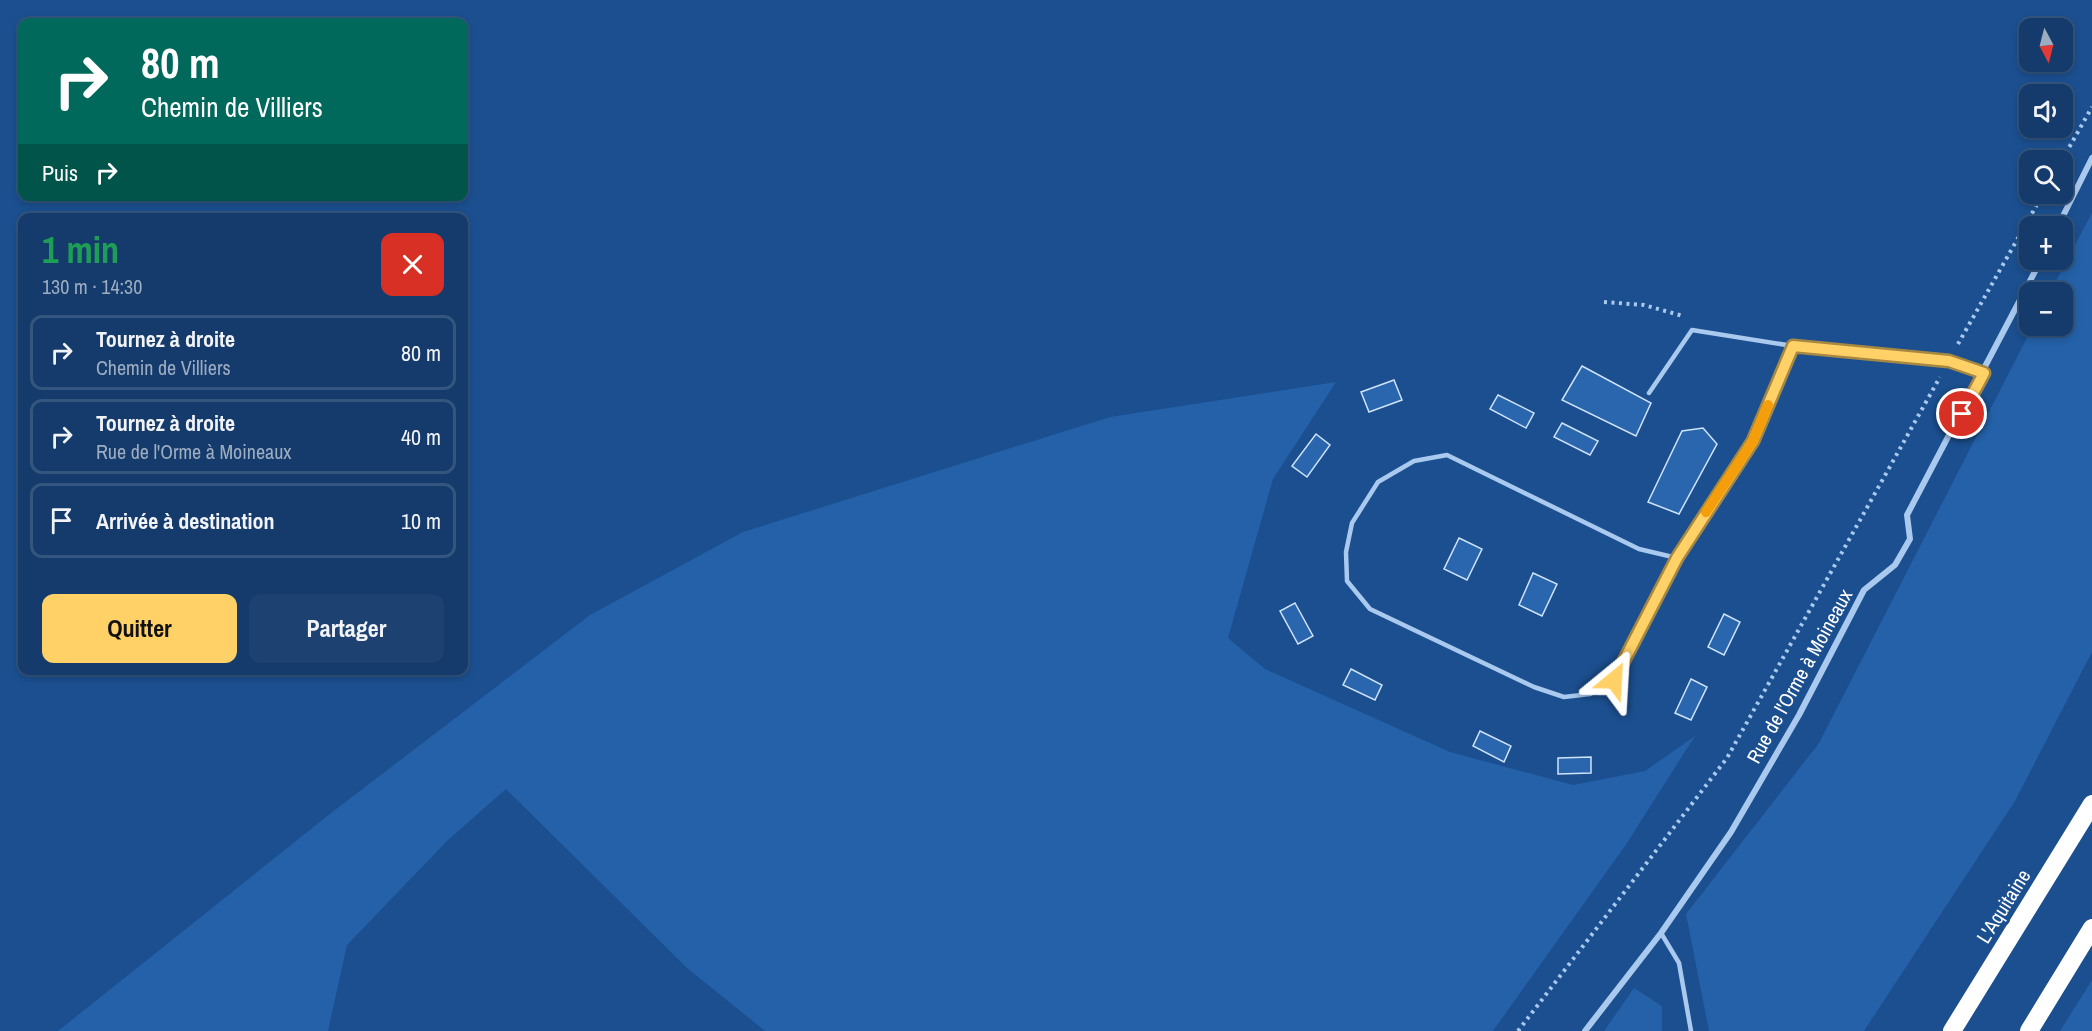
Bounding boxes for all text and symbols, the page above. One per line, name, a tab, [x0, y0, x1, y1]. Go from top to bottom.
north arrow	[2019, 18, 2073, 72]
map controls	[2019, 18, 2073, 336]
text: 80 m	[141, 35, 220, 91]
icon: right	[42, 42, 120, 120]
button: sound	[2019, 84, 2073, 138]
text: Chemin de Villiers	[141, 89, 323, 125]
button: search	[2019, 150, 2073, 204]
icon: right	[90, 156, 123, 189]
text: Puis	[42, 158, 78, 188]
button: +	[2019, 216, 2073, 270]
text: 1 min	[42, 226, 119, 274]
button: close	[381, 233, 444, 296]
text: 130 m · 14:30	[42, 273, 142, 300]
button: −	[2019, 282, 2073, 336]
text: Tournez à droite	[96, 324, 235, 354]
icon: right	[45, 336, 78, 369]
text: 80 m	[401, 338, 441, 368]
text: Chemin de Villiers	[96, 354, 231, 381]
pin	[1936, 388, 1987, 439]
icon: arrive	[1945, 397, 1978, 430]
text: Tournez à droite	[96, 408, 235, 438]
icon: right	[45, 420, 78, 453]
text: 40 m	[401, 422, 441, 452]
text: Rue de l'Orme à Moineaux	[96, 438, 291, 465]
icon: arrive	[45, 504, 78, 537]
text: Arrivée à destination	[96, 506, 274, 536]
text: 10 m	[401, 506, 441, 536]
street label: Rue de l'Orme à Moineaux	[1740, 583, 1859, 768]
button: Quitter	[42, 594, 237, 663]
button: Partager	[249, 594, 444, 663]
position arrow	[1582, 648, 1646, 712]
street label: L'Aquitaine	[1970, 864, 2036, 948]

